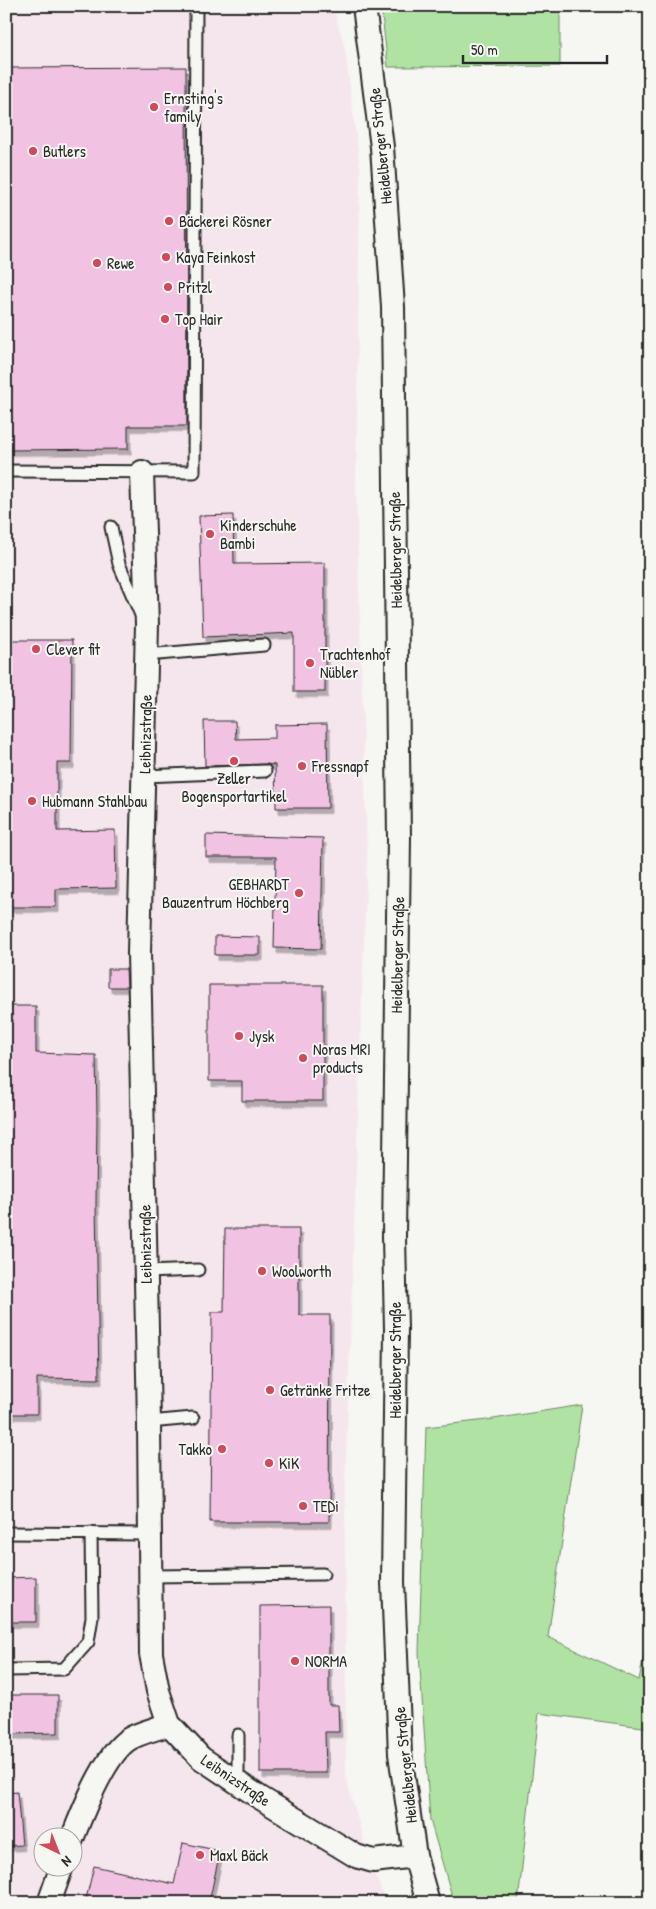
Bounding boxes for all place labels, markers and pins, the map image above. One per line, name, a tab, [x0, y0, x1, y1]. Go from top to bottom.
place label: Ernsting's family	[164, 87, 223, 127]
marker: Ernsting's family	[148, 101, 160, 113]
place label: Butlers	[43, 140, 86, 162]
marker: Butlers	[27, 145, 39, 157]
place label: Bäckerei Rösner	[179, 210, 272, 232]
marker: Bäckerei Rösner	[163, 215, 175, 227]
place label: Kaya Feinkost	[176, 246, 256, 268]
marker: Kaya Feinkost	[160, 251, 172, 263]
place label: Rewe	[107, 252, 135, 274]
marker: Rewe	[91, 257, 103, 269]
place label: Pritzl	[178, 276, 213, 298]
marker: Pritzl	[162, 281, 174, 293]
place label: Top Hair	[175, 308, 223, 330]
marker: Top Hair	[159, 313, 171, 325]
place label: Kinderschuhe Bambi	[220, 514, 297, 554]
marker: Kinderschuhe Bambi	[204, 528, 216, 540]
place label: Clever fit	[46, 638, 100, 660]
marker: Clever fit	[30, 643, 42, 655]
place label: Trachtenhof Nübler	[320, 643, 391, 683]
marker: Trachtenhof Nübler	[304, 657, 316, 669]
marker: Zeller Bogensportartikel	[228, 755, 240, 767]
place label: Fressnapf	[311, 755, 369, 777]
marker: Fressnapf	[296, 760, 308, 772]
place label: Zeller Bogensportartikel	[181, 767, 287, 807]
place label: Hubmann Stahlbau	[42, 790, 148, 812]
marker: Hubmann Stahlbau	[26, 795, 38, 807]
place label: GEBHARDT Bauzentrum Höchberg	[162, 873, 290, 913]
marker: GEBHARDT Bauzentrum Höchberg	[293, 887, 305, 899]
place label: Jysk	[249, 1025, 275, 1047]
marker: Jysk	[233, 1030, 245, 1042]
place label: Noras MRI products	[313, 1038, 371, 1078]
marker: Noras MRI products	[297, 1052, 309, 1064]
place label: Woolworth	[272, 1260, 332, 1282]
marker: Woolworth	[256, 1265, 268, 1277]
place label: Getränke Fritze	[280, 1379, 371, 1401]
marker: Getränke Fritze	[264, 1384, 276, 1396]
place label: Takko	[179, 1438, 213, 1460]
marker: Takko	[216, 1443, 228, 1455]
place label: KiK	[279, 1452, 300, 1474]
marker: KiK	[263, 1457, 275, 1469]
place label: TEDi	[313, 1495, 339, 1517]
marker: TEDi	[297, 1500, 309, 1512]
place label: NORMA	[305, 1650, 347, 1672]
marker: NORMA	[289, 1655, 301, 1667]
place label: Maxl Bäck	[210, 1844, 268, 1866]
marker: Maxl Bäck	[194, 1849, 206, 1861]

